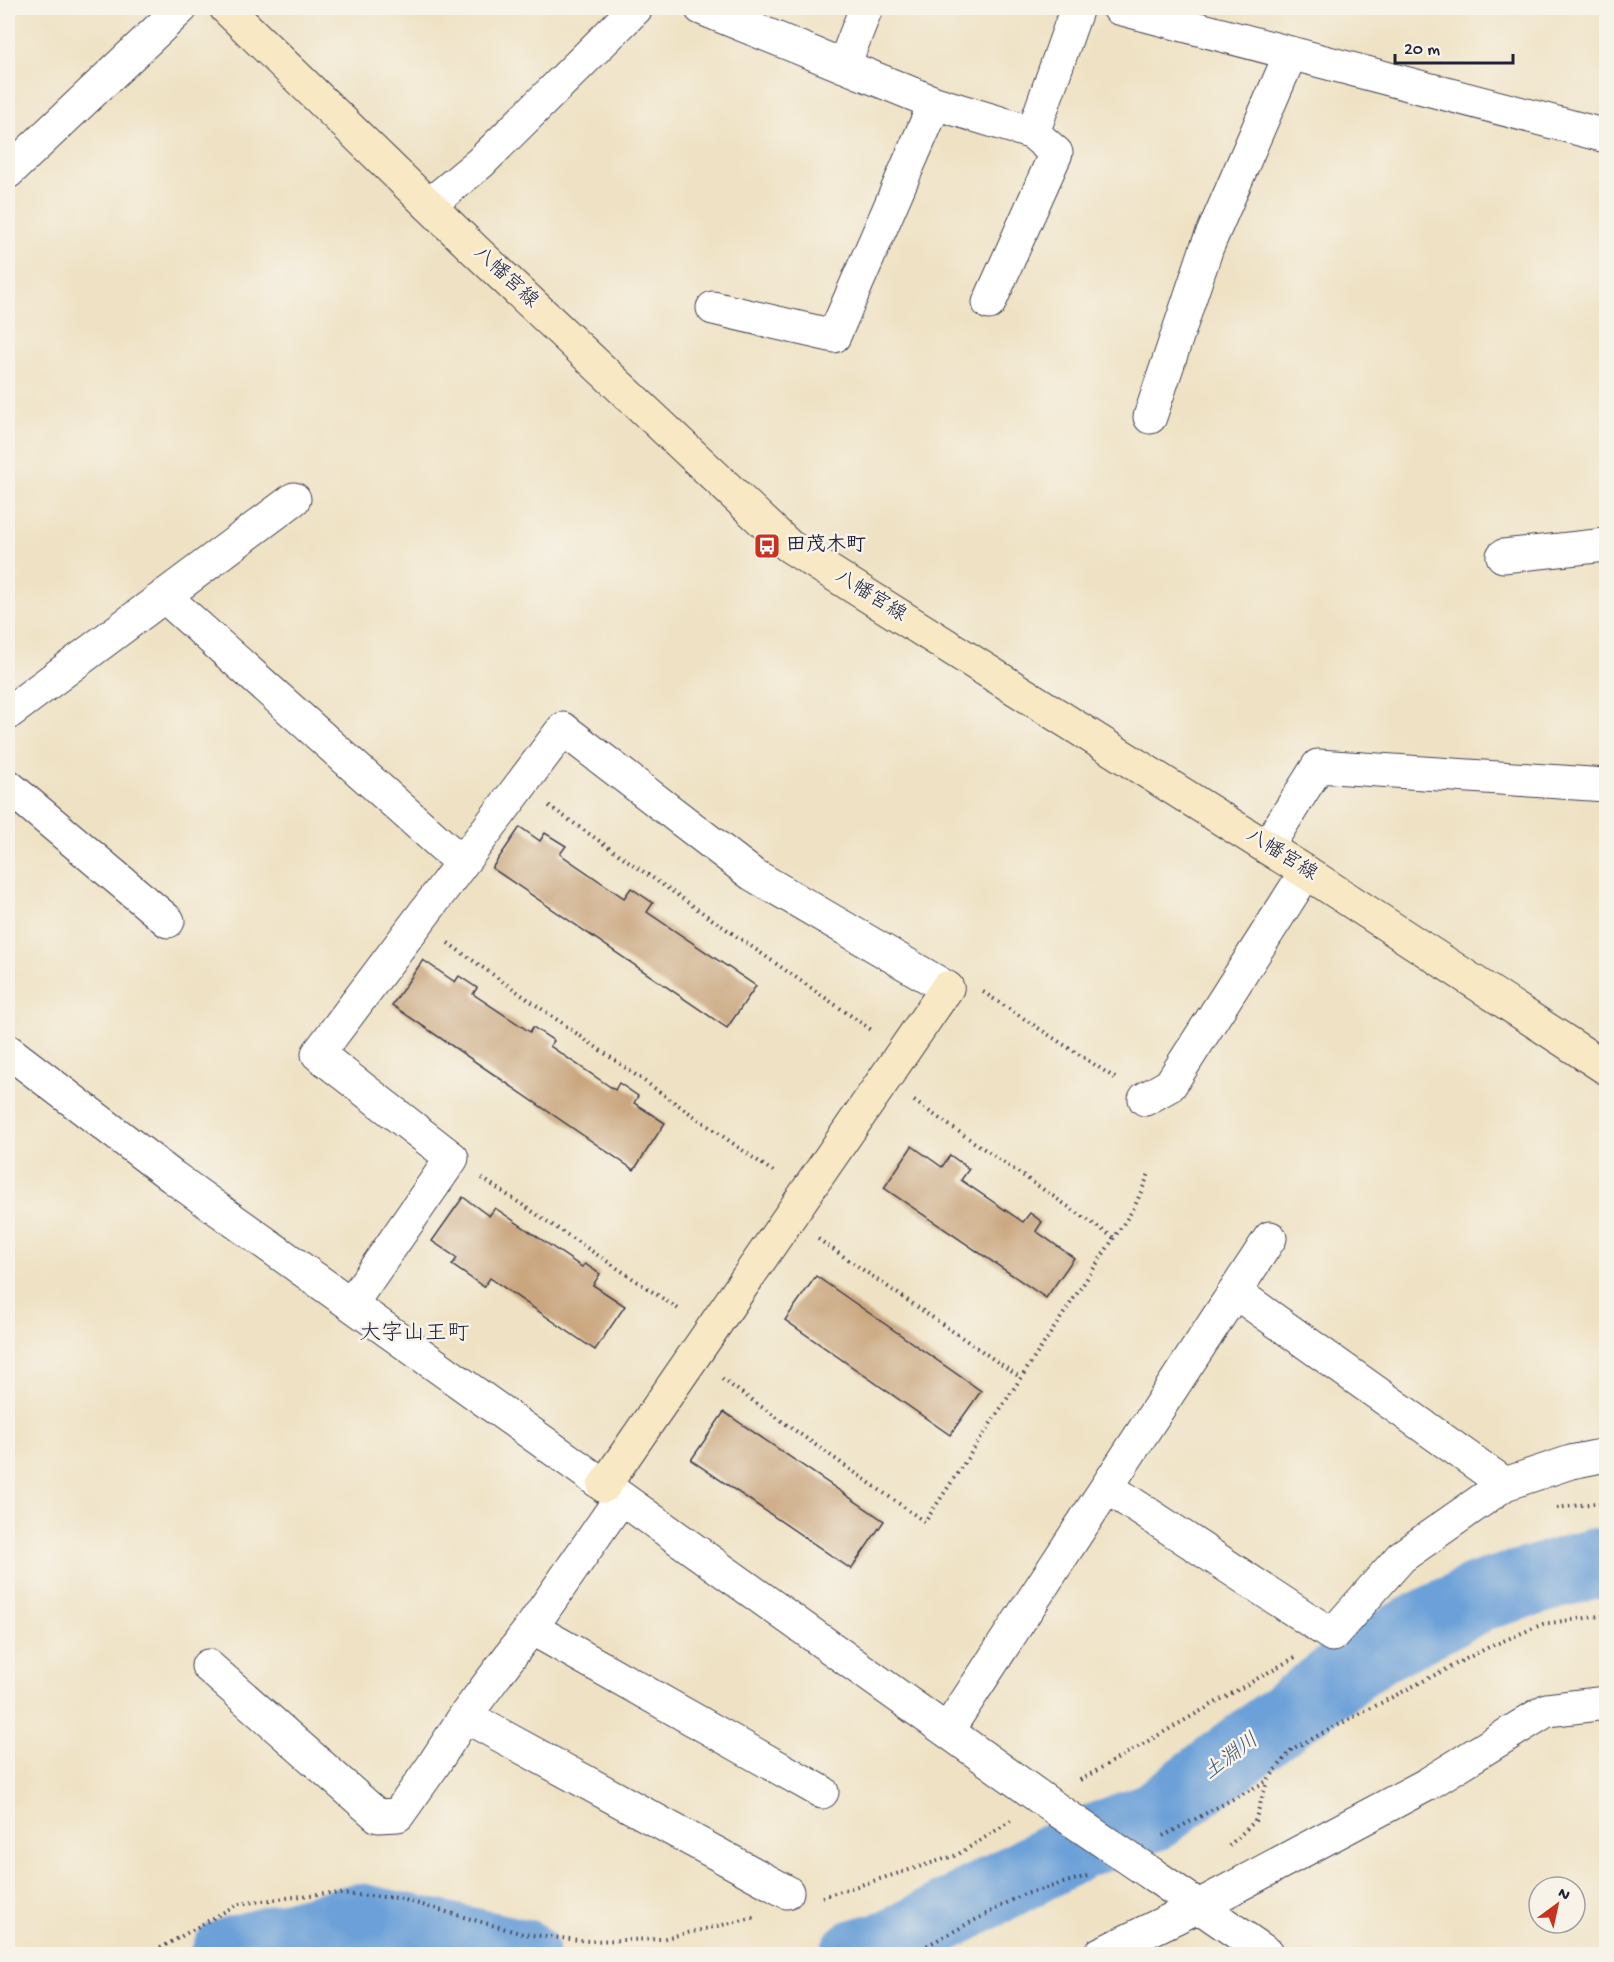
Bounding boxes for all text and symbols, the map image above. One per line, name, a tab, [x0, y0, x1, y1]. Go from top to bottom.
scale bar	[1395, 27, 1514, 65]
text: 20 m	[1404, 40, 1440, 61]
street label: 八幡宮線	[468, 242, 543, 314]
bus stop icon: 田茂木町	[752, 531, 782, 561]
place label: 田茂木町	[786, 533, 866, 558]
street label: 八幡宮線	[830, 565, 911, 628]
street label: 八幡宮線	[1241, 824, 1322, 887]
district label: 大字山王町	[359, 1321, 469, 1348]
water label: 土淵川	[1199, 1728, 1265, 1787]
north arrow	[1527, 1875, 1587, 1935]
text: N	[1554, 1885, 1573, 1906]

